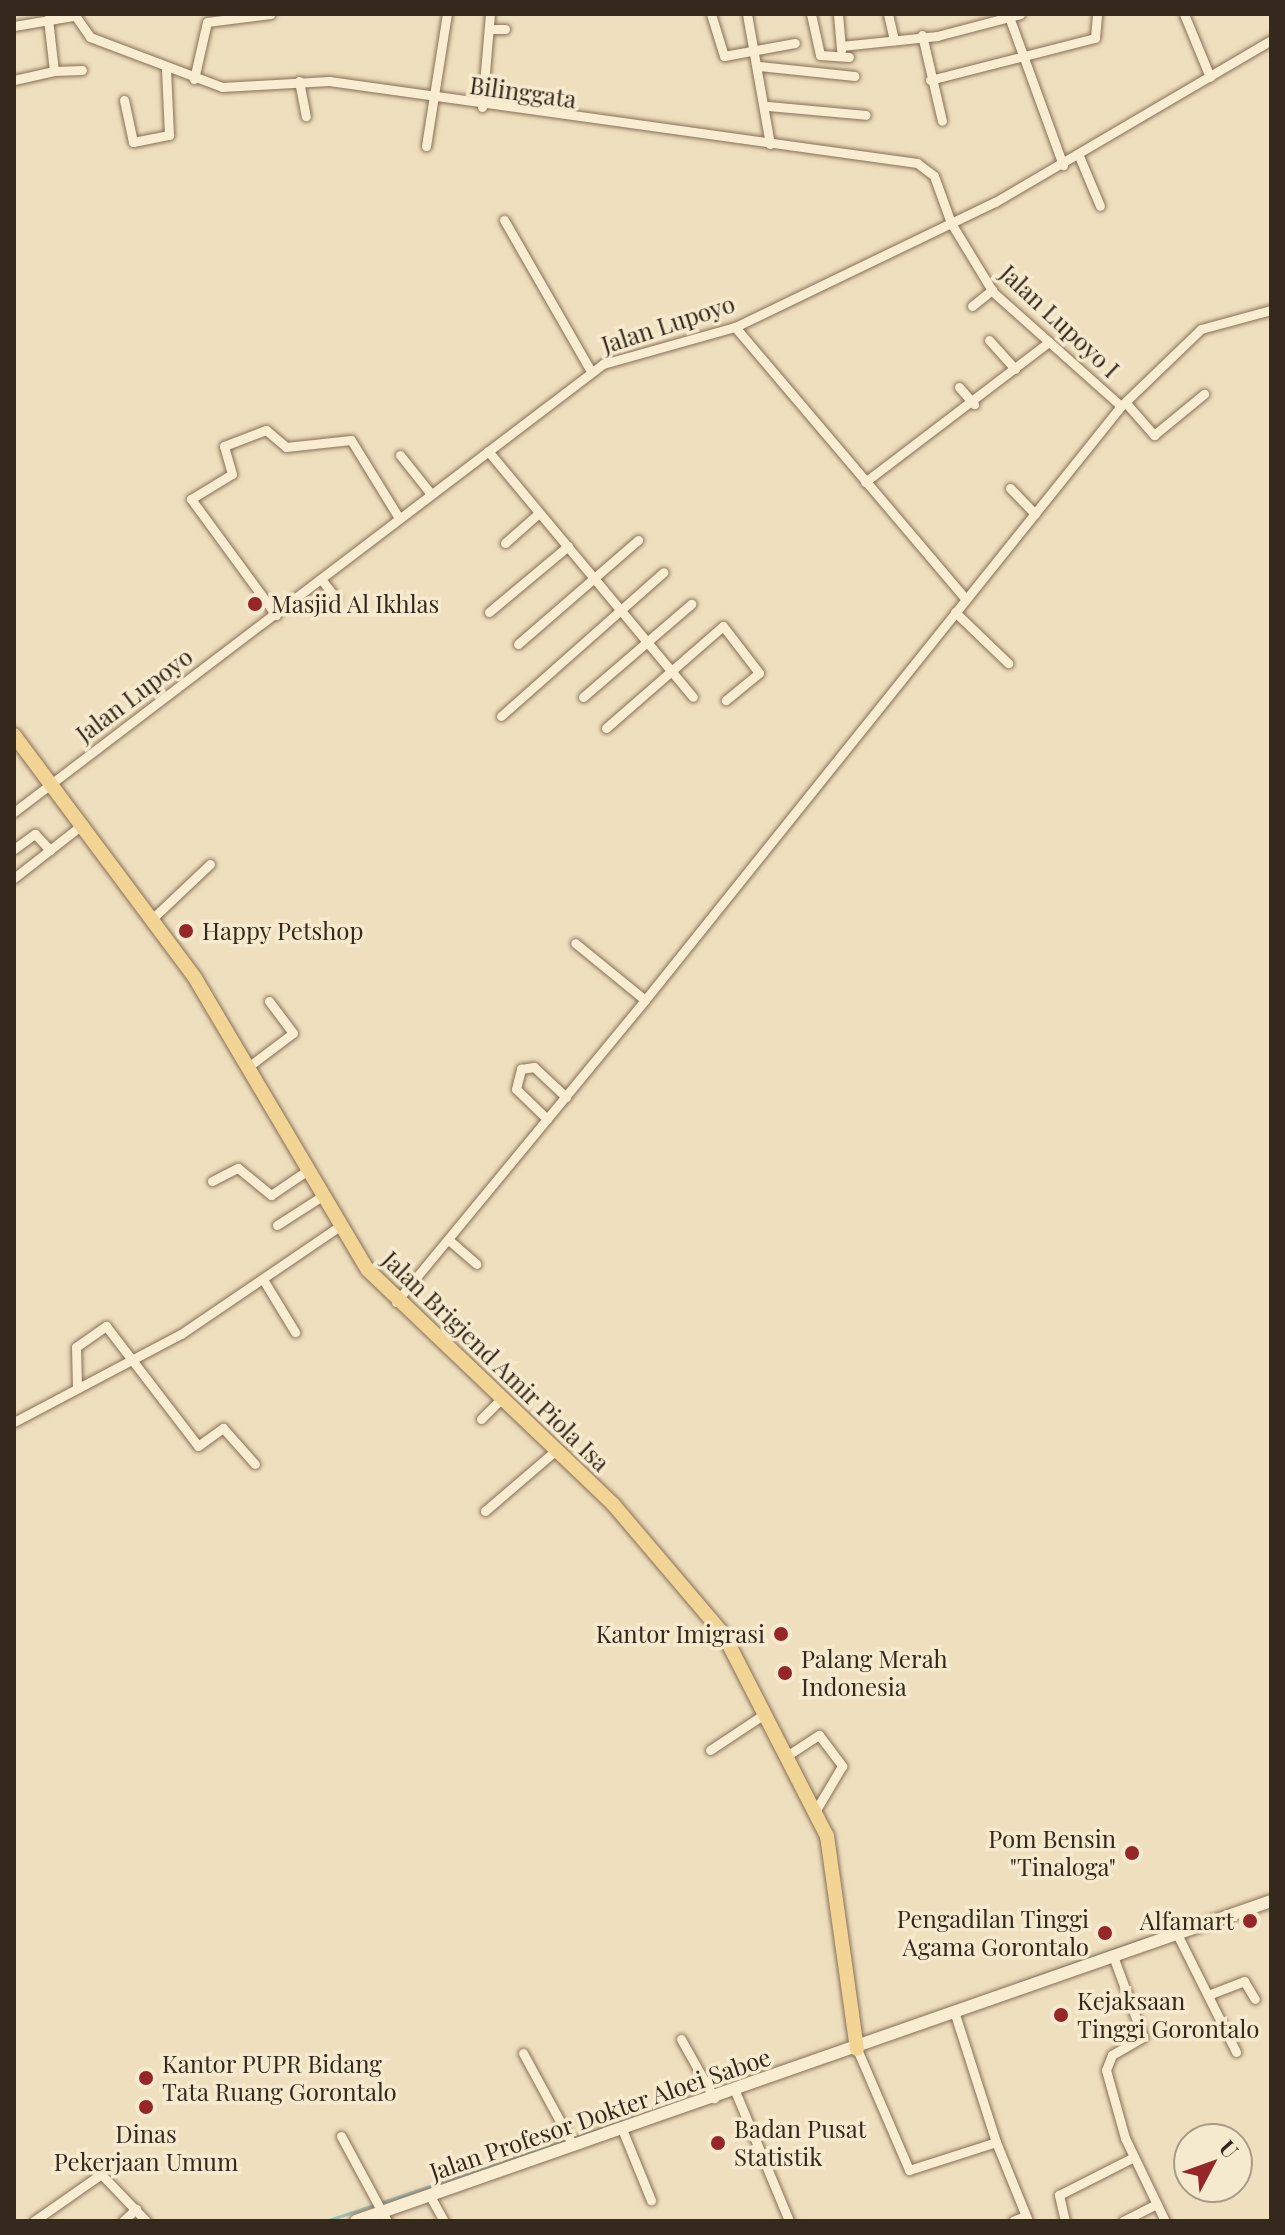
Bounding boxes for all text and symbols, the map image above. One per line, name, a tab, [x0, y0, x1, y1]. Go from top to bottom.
street label: Bilinggata	[468, 70, 578, 114]
street label: Jalan Lupoyo I	[994, 258, 1126, 384]
street label: Jalan Lupoyo	[598, 289, 738, 359]
place label: Masjid Al Ikhlas	[271, 590, 440, 618]
marker: Masjid Al Ikhlas	[246, 595, 264, 613]
street label: Jalan Lupoyo	[70, 642, 198, 748]
place label: Happy Petshop	[202, 917, 364, 945]
marker: Happy Petshop	[177, 922, 195, 940]
street label: Jalan Brigjend Amir Piola Isa	[376, 1244, 616, 1478]
place label: Kantor Imigrasi	[595, 1620, 765, 1648]
marker: Kantor Imigrasi	[772, 1625, 790, 1643]
place label: Palang Merah Indonesia	[801, 1645, 948, 1701]
marker: Palang Merah Indonesia	[776, 1664, 794, 1682]
place label: Pom Bensin "Tinaloga"	[988, 1825, 1116, 1881]
marker: Pom Bensin "Tinaloga"	[1123, 1844, 1141, 1862]
place label: Pengadilan Tinggi Agama Gorontalo	[896, 1905, 1089, 1961]
place label: Alfamart	[1140, 1907, 1234, 1935]
marker: Alfamart	[1241, 1912, 1259, 1930]
marker: Pengadilan Tinggi Agama Gorontalo	[1096, 1924, 1114, 1942]
place label: Kejaksaan Tinggi Gorontalo	[1077, 1987, 1259, 2043]
marker: Kejaksaan Tinggi Gorontalo	[1052, 2006, 1070, 2024]
street label: Jalan Profesor Dokter Aloei Saboe	[425, 2042, 775, 2186]
place label: Kantor PUPR Bidang Tata Ruang Gorontalo	[162, 2050, 397, 2106]
marker: Kantor PUPR Bidang Tata Ruang Gorontalo	[137, 2069, 155, 2087]
marker: Dinas Pekerjaan Umum	[137, 2098, 155, 2116]
place label: Badan Pusat Statistik	[734, 2115, 866, 2171]
place label: Dinas Pekerjaan Umum	[54, 2120, 238, 2176]
north arrow	[1173, 2123, 1253, 2203]
text: U	[1213, 2133, 1246, 2164]
marker: Badan Pusat Statistik	[709, 2134, 727, 2152]

